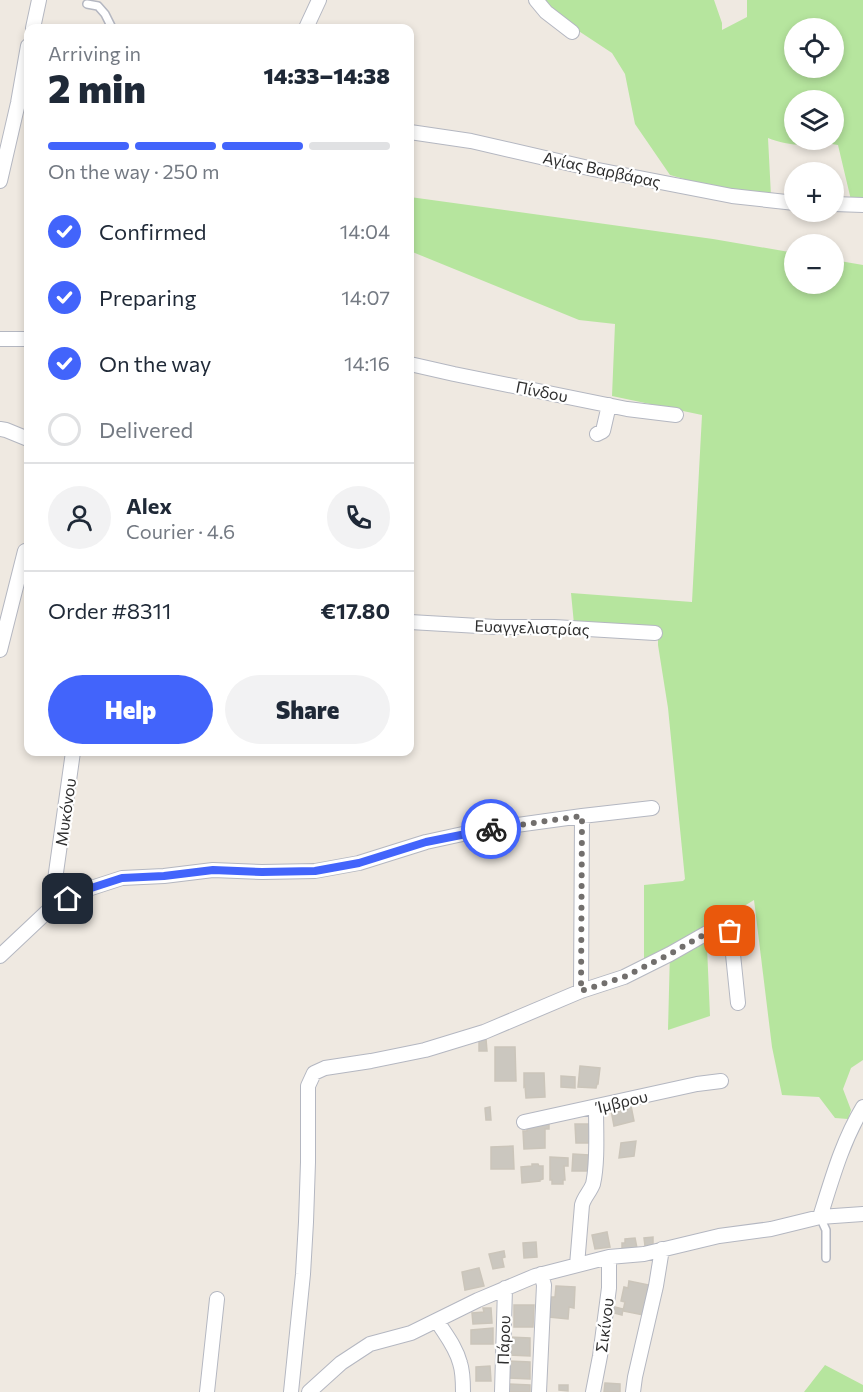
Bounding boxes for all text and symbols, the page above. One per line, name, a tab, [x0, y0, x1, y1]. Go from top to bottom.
map controls	[784, 18, 844, 294]
button: locate	[784, 18, 844, 78]
text: Arriving in	[48, 41, 141, 65]
text: 14:33–14:38	[264, 62, 390, 89]
text: 2 min	[48, 63, 146, 111]
button: layers	[784, 90, 844, 150]
street label: Αγίας Βαρβάρας	[541, 147, 663, 191]
text: On the way · 250 m	[48, 159, 219, 183]
button: +	[784, 162, 844, 222]
icon: check	[48, 215, 81, 248]
text: Confirmed	[99, 218, 206, 245]
text: 14:04	[340, 219, 390, 243]
button: −	[784, 234, 844, 294]
icon: check	[48, 281, 81, 314]
text: Preparing	[99, 284, 196, 311]
text: 14:07	[341, 285, 390, 309]
icon: check	[48, 347, 81, 380]
text: On the way	[99, 350, 211, 377]
text: 14:16	[344, 351, 390, 375]
street label: Πίνδου	[514, 377, 570, 405]
text: Delivered	[99, 416, 193, 443]
button: person	[48, 486, 111, 549]
button: phone	[327, 486, 390, 549]
text: Alex	[126, 492, 172, 519]
text: Courier · 4.6	[126, 519, 235, 543]
text: Order #8311	[48, 597, 171, 624]
text: €17.80	[320, 597, 390, 624]
street label: Ευαγγελιστρίας	[474, 615, 590, 639]
button: Help	[48, 675, 213, 744]
button: Share	[225, 675, 390, 744]
street label: Μυκόνου	[51, 777, 79, 847]
courier	[461, 799, 521, 859]
icon: bike	[475, 813, 508, 846]
pin	[42, 873, 93, 924]
icon: home	[51, 882, 84, 915]
pin	[704, 905, 755, 956]
icon: bag	[713, 914, 746, 947]
street label: Ίμβρου	[593, 1086, 649, 1117]
street label: Σικίνου	[591, 1297, 617, 1353]
street label: Πάρου	[493, 1315, 513, 1365]

